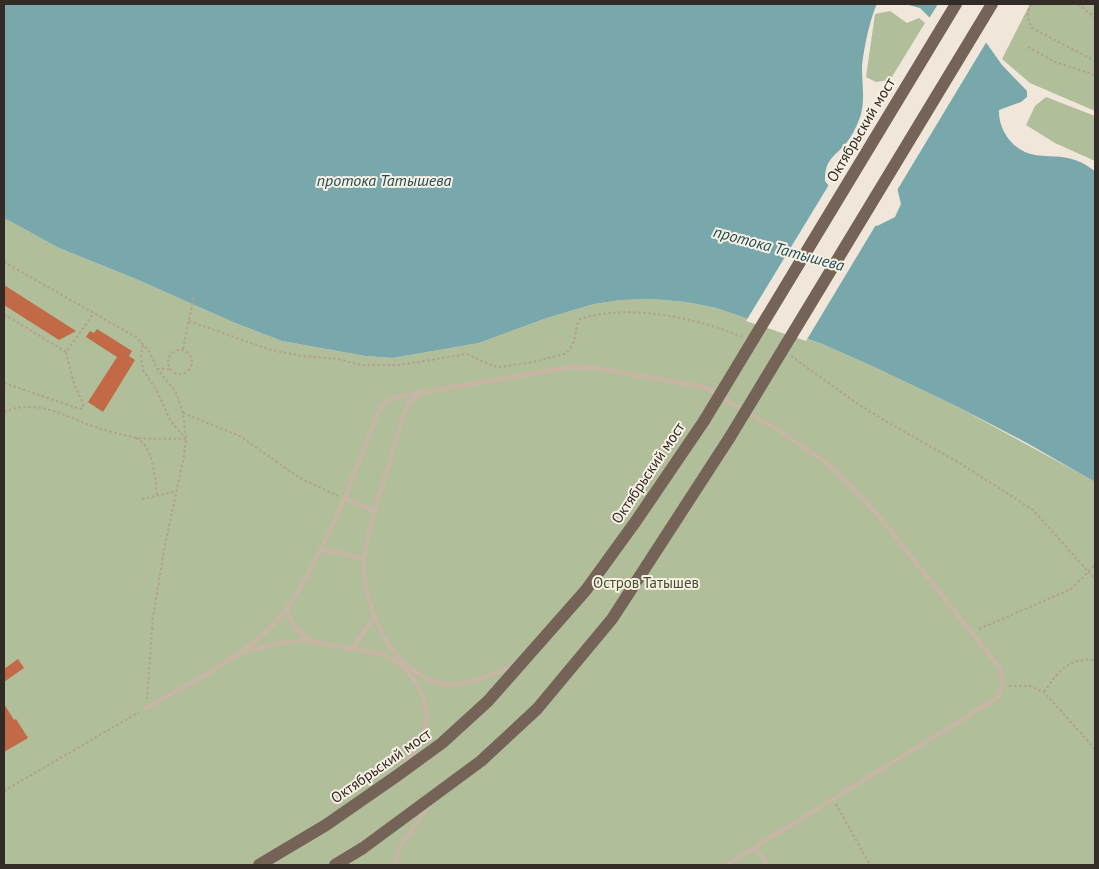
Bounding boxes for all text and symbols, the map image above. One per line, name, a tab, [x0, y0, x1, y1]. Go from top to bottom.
street label: Октябрьский мост	[822, 74, 899, 185]
water label: протока Татышева	[317, 170, 451, 190]
water label: протока Татышева	[711, 221, 847, 275]
street label: Октябрьский мост	[607, 418, 688, 527]
park label: Остров Татышев	[593, 573, 699, 592]
street label: Октябрьский мост	[327, 724, 435, 807]

